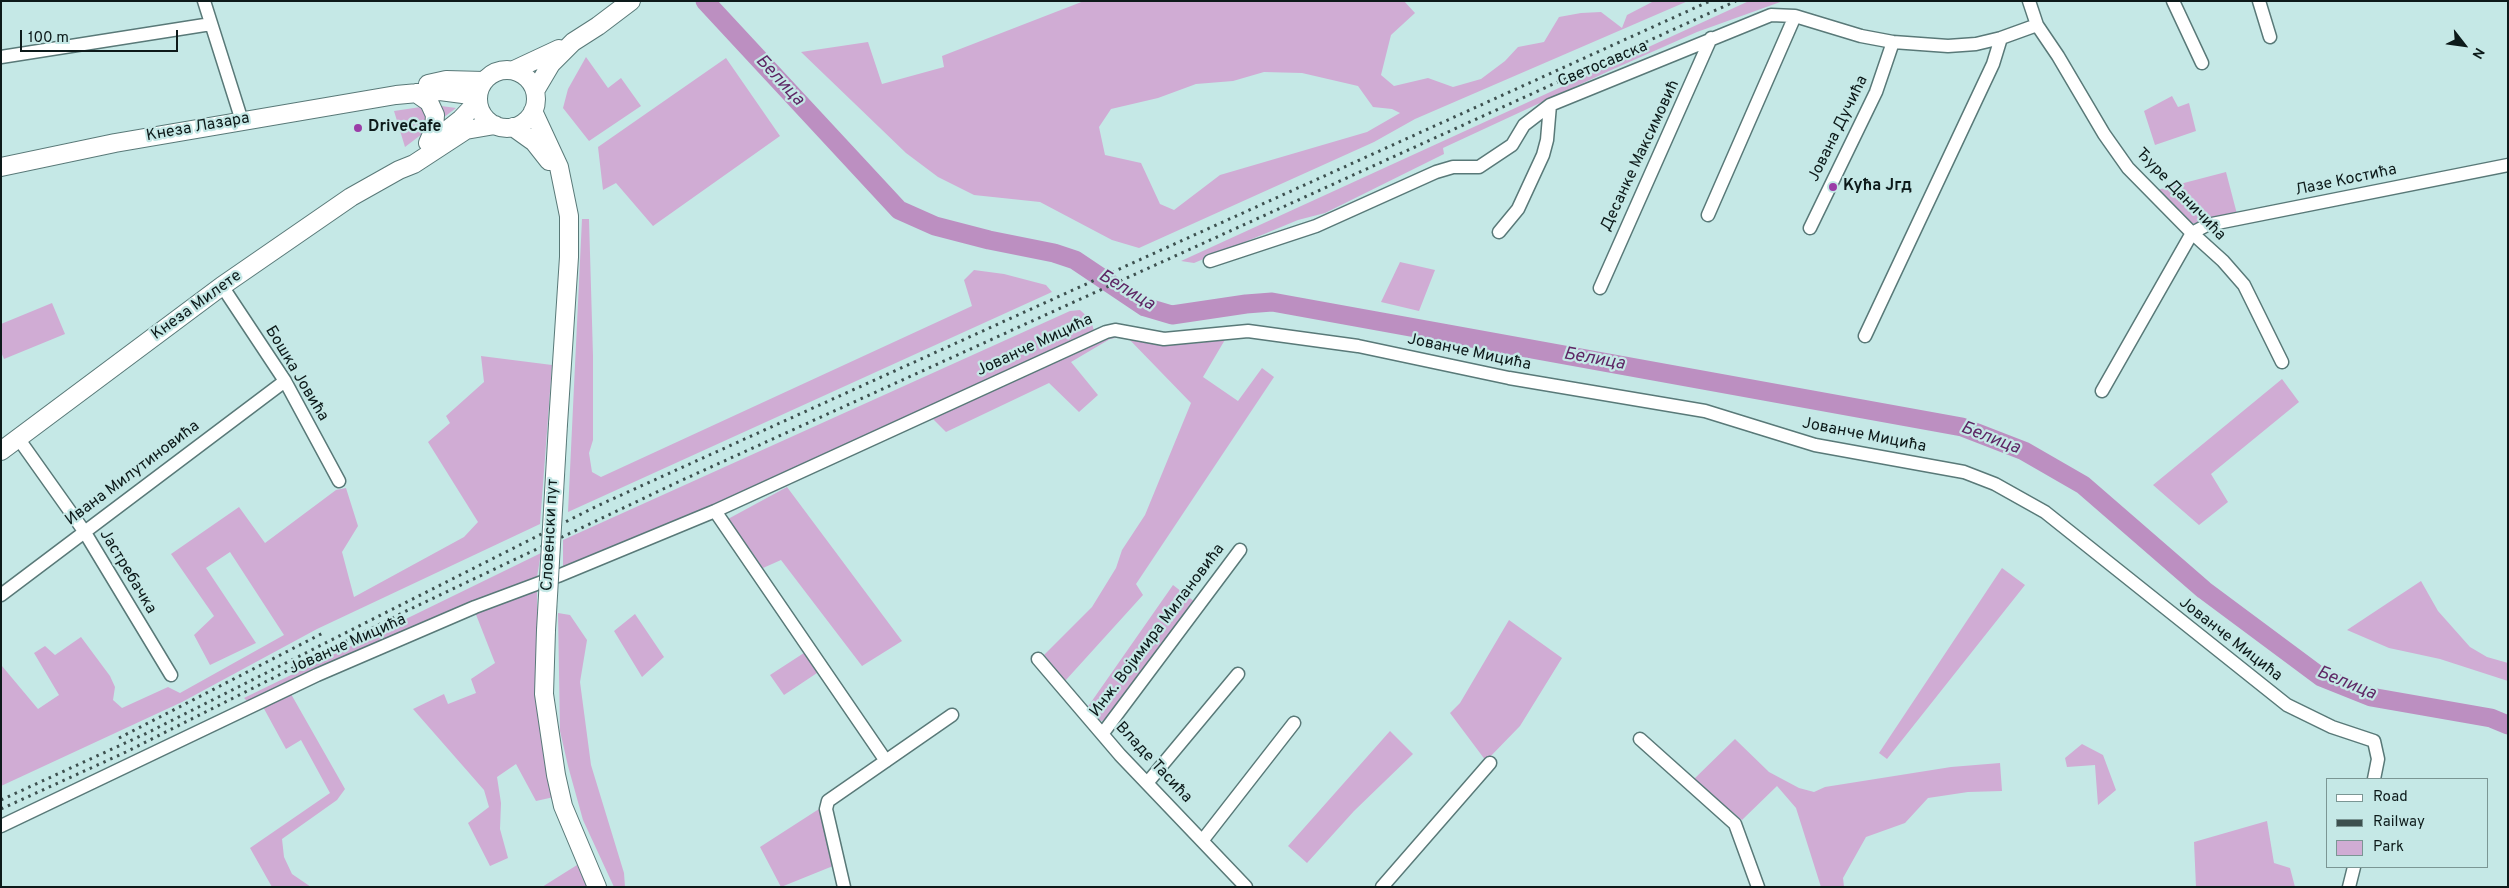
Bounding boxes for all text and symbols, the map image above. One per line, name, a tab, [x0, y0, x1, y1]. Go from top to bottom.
scale bar	[22, 20, 180, 52]
north arrow	[2439, 20, 2489, 70]
text: 100 m	[28, 29, 69, 48]
street label: Светосавска	[1555, 37, 1651, 93]
text: N	[2468, 44, 2487, 61]
water label: Белица	[750, 51, 808, 111]
street label: Јована Дучића	[1805, 73, 1873, 185]
street label: Десанке Максимовић	[1597, 77, 1685, 235]
street label: Кнеза Лазара	[145, 109, 251, 147]
place label: DriveCafe	[368, 118, 441, 138]
marker: DriveCafe	[352, 122, 364, 134]
street label: Ђуре Даничића	[2131, 145, 2229, 245]
street label: Лазе Костића	[2294, 161, 2398, 201]
place label: Кућа Јгд	[1843, 177, 1912, 197]
marker: Кућа Јгд	[1827, 181, 1839, 193]
water label: Белица	[1094, 266, 1158, 316]
street label: Кнеза Милете	[148, 267, 246, 345]
street label: Јованче Мицића	[974, 311, 1096, 381]
street label: Бошка Јовића	[260, 323, 332, 425]
street label: Јованче Мицића	[1405, 331, 1533, 375]
water label: Белица	[1562, 344, 1626, 376]
street label: Јованче Мицића	[1800, 415, 1928, 457]
street label: Ивана Милутиновића	[62, 417, 204, 531]
water label: Белица	[1957, 418, 2023, 460]
street label: Словенски пут	[538, 478, 564, 592]
street label: Јастребачка	[94, 526, 160, 618]
street label: Инж. Војимира Милановића	[1087, 541, 1229, 721]
street label: Јованче Мицића	[2174, 594, 2286, 686]
street label: Јованче Мицића	[287, 611, 409, 679]
water label: Белица	[2313, 662, 2379, 706]
street label: Владе Тасића	[1111, 718, 1195, 808]
legend	[2326, 778, 2489, 868]
text: Road	[2373, 788, 2408, 807]
text: Railway	[2373, 813, 2425, 832]
text: Park	[2373, 838, 2404, 857]

